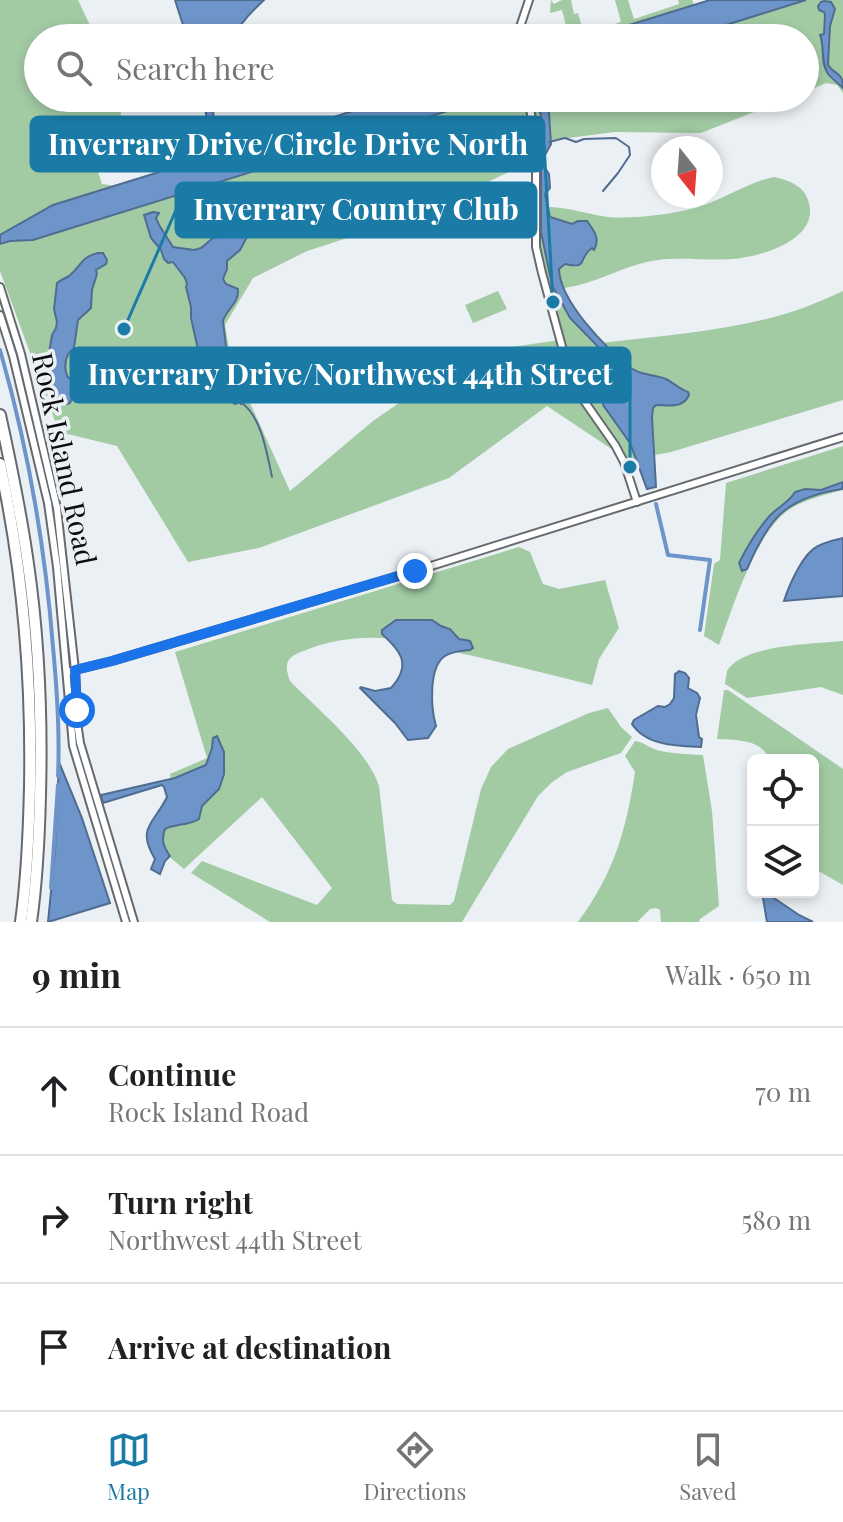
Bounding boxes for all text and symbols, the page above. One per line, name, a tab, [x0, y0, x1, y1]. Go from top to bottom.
search box	[24, 24, 819, 112]
icon: search	[52, 46, 96, 90]
text: Search here	[116, 48, 275, 88]
callout: Inverrary Drive/Circle Drive North	[31, 117, 544, 171]
text: Inverrary Drive/Circle Drive North	[48, 123, 528, 163]
north arrow	[651, 136, 723, 208]
callout: Inverrary Country Club	[176, 183, 536, 237]
text: Inverrary Country Club	[193, 188, 519, 228]
callout: Inverrary Drive/Northwest 44th Street	[71, 348, 630, 402]
street label: Rock Island Road	[25, 349, 106, 568]
text: Inverrary Drive/Northwest 44th Street	[87, 353, 613, 393]
route end	[397, 553, 433, 589]
route start	[59, 692, 95, 728]
map controls	[747, 754, 819, 898]
button: locate	[747, 754, 819, 826]
button: layers	[747, 826, 819, 898]
text: 9 min	[32, 951, 121, 997]
text: Walk · 650 m	[665, 957, 811, 992]
text: Continue	[108, 1054, 236, 1094]
icon: ahead	[32, 1069, 76, 1113]
text: 70 m	[755, 1074, 811, 1109]
text: Rock Island Road	[108, 1094, 309, 1129]
text: Turn right	[108, 1182, 253, 1222]
icon: right	[32, 1197, 76, 1241]
text: 580 m	[742, 1202, 811, 1237]
text: Northwest 44th Street	[108, 1222, 362, 1257]
icon: arrive	[32, 1325, 76, 1369]
text: Arrive at destination	[108, 1327, 391, 1367]
tab: Map	[107, 1428, 151, 1506]
tab: Directions	[364, 1428, 466, 1506]
tab: Saved	[679, 1428, 737, 1506]

